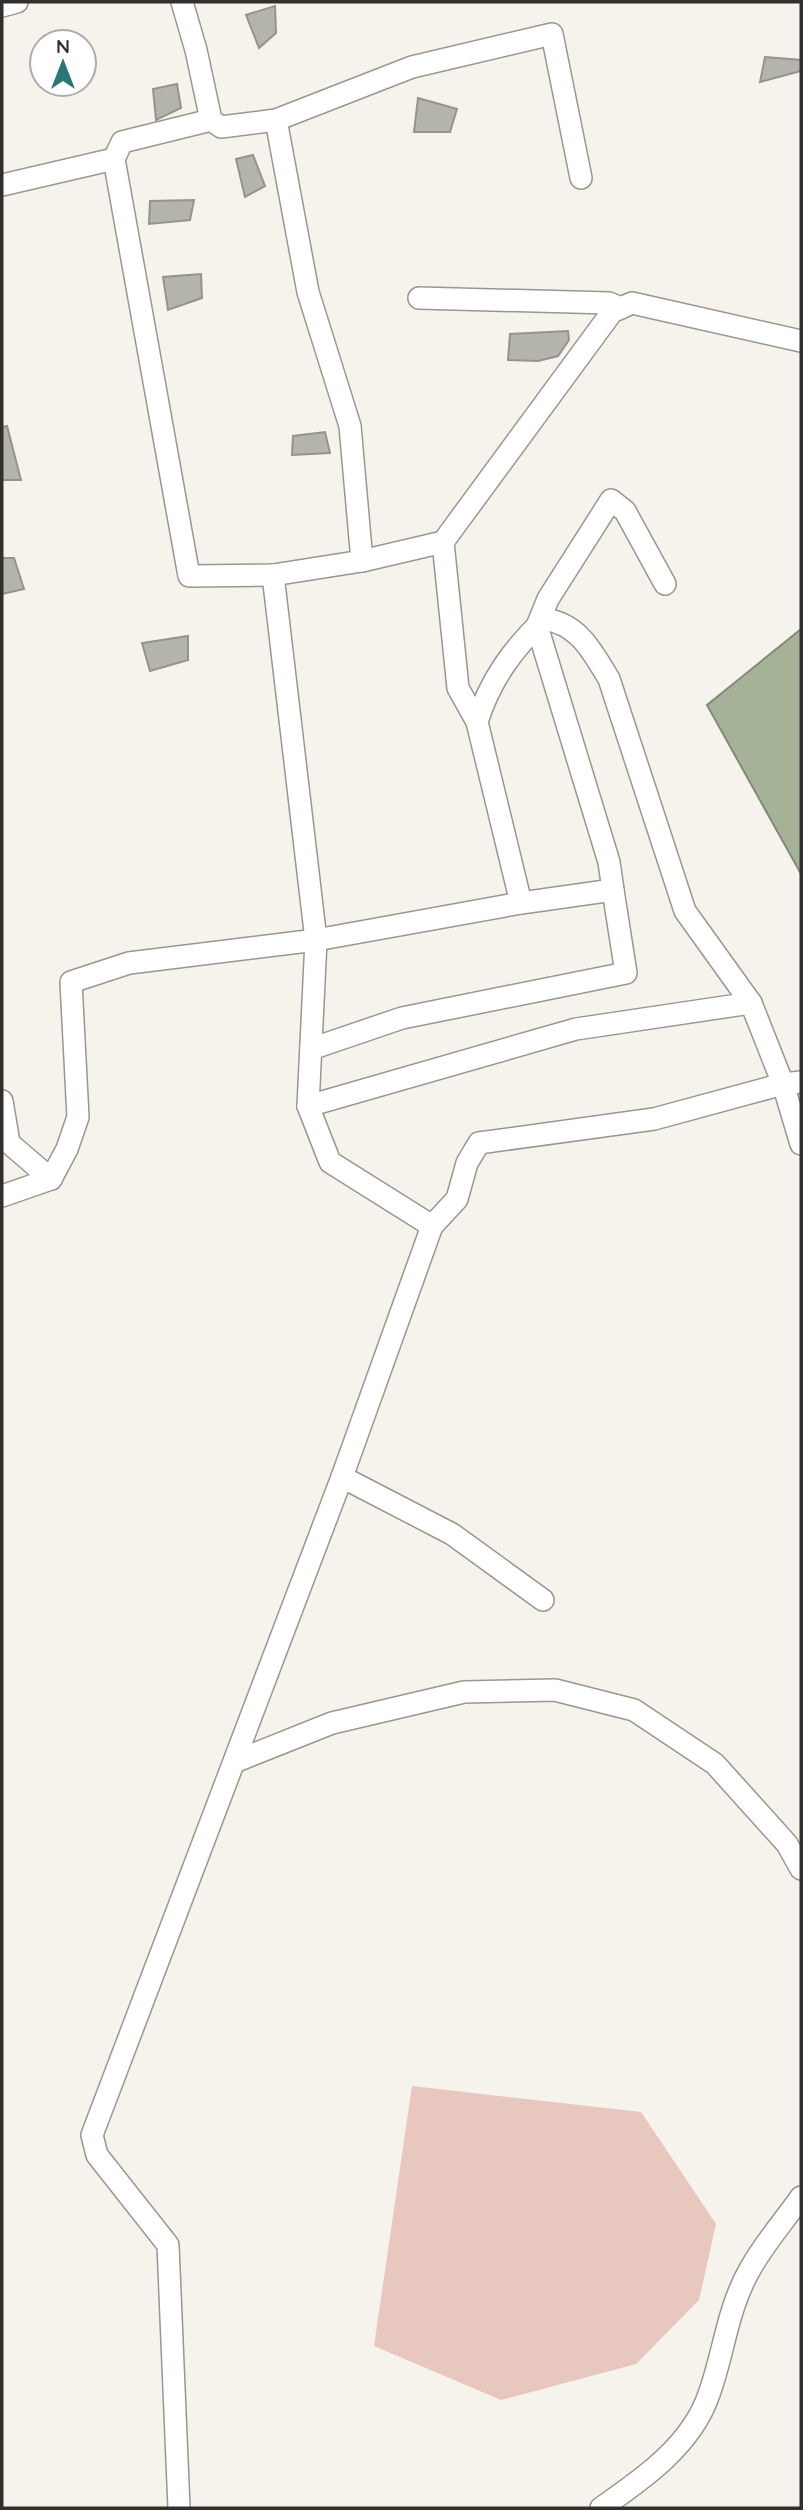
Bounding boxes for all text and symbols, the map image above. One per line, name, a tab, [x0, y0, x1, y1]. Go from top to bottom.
north arrow	[28, 28, 98, 98]
text: N	[56, 34, 70, 58]

